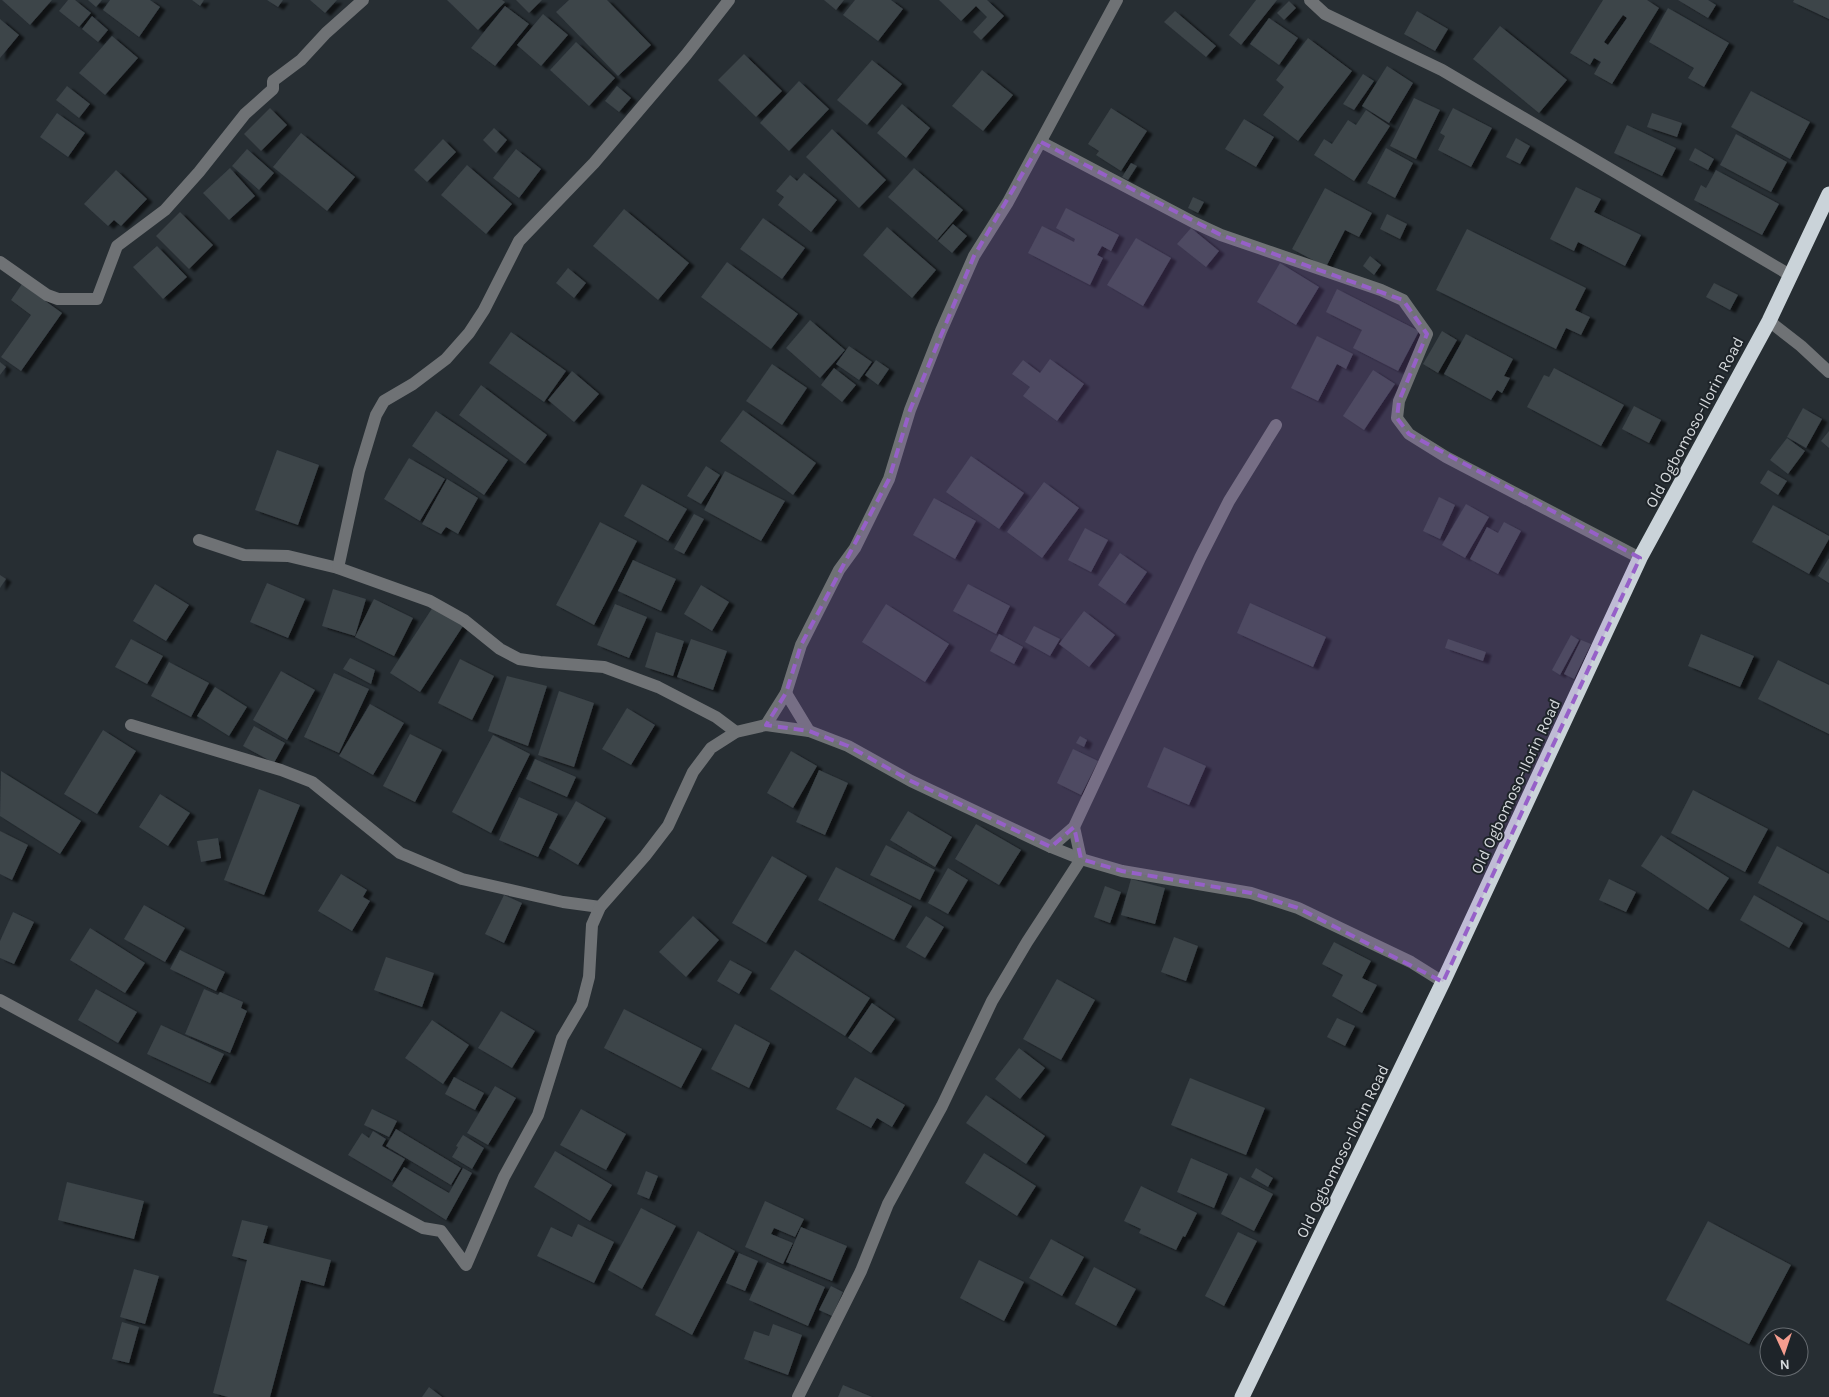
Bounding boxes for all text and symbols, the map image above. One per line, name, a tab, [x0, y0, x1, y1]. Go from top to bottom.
street label: Old Ogbomoso-Ilorin Road	[1641, 334, 1748, 511]
street label: Old Ogbomoso-Ilorin Road	[1467, 696, 1564, 877]
street label: Old Ogbomoso-Ilorin Road	[1292, 1061, 1393, 1241]
north arrow	[1759, 1327, 1809, 1377]
text: N	[1779, 1356, 1790, 1373]

